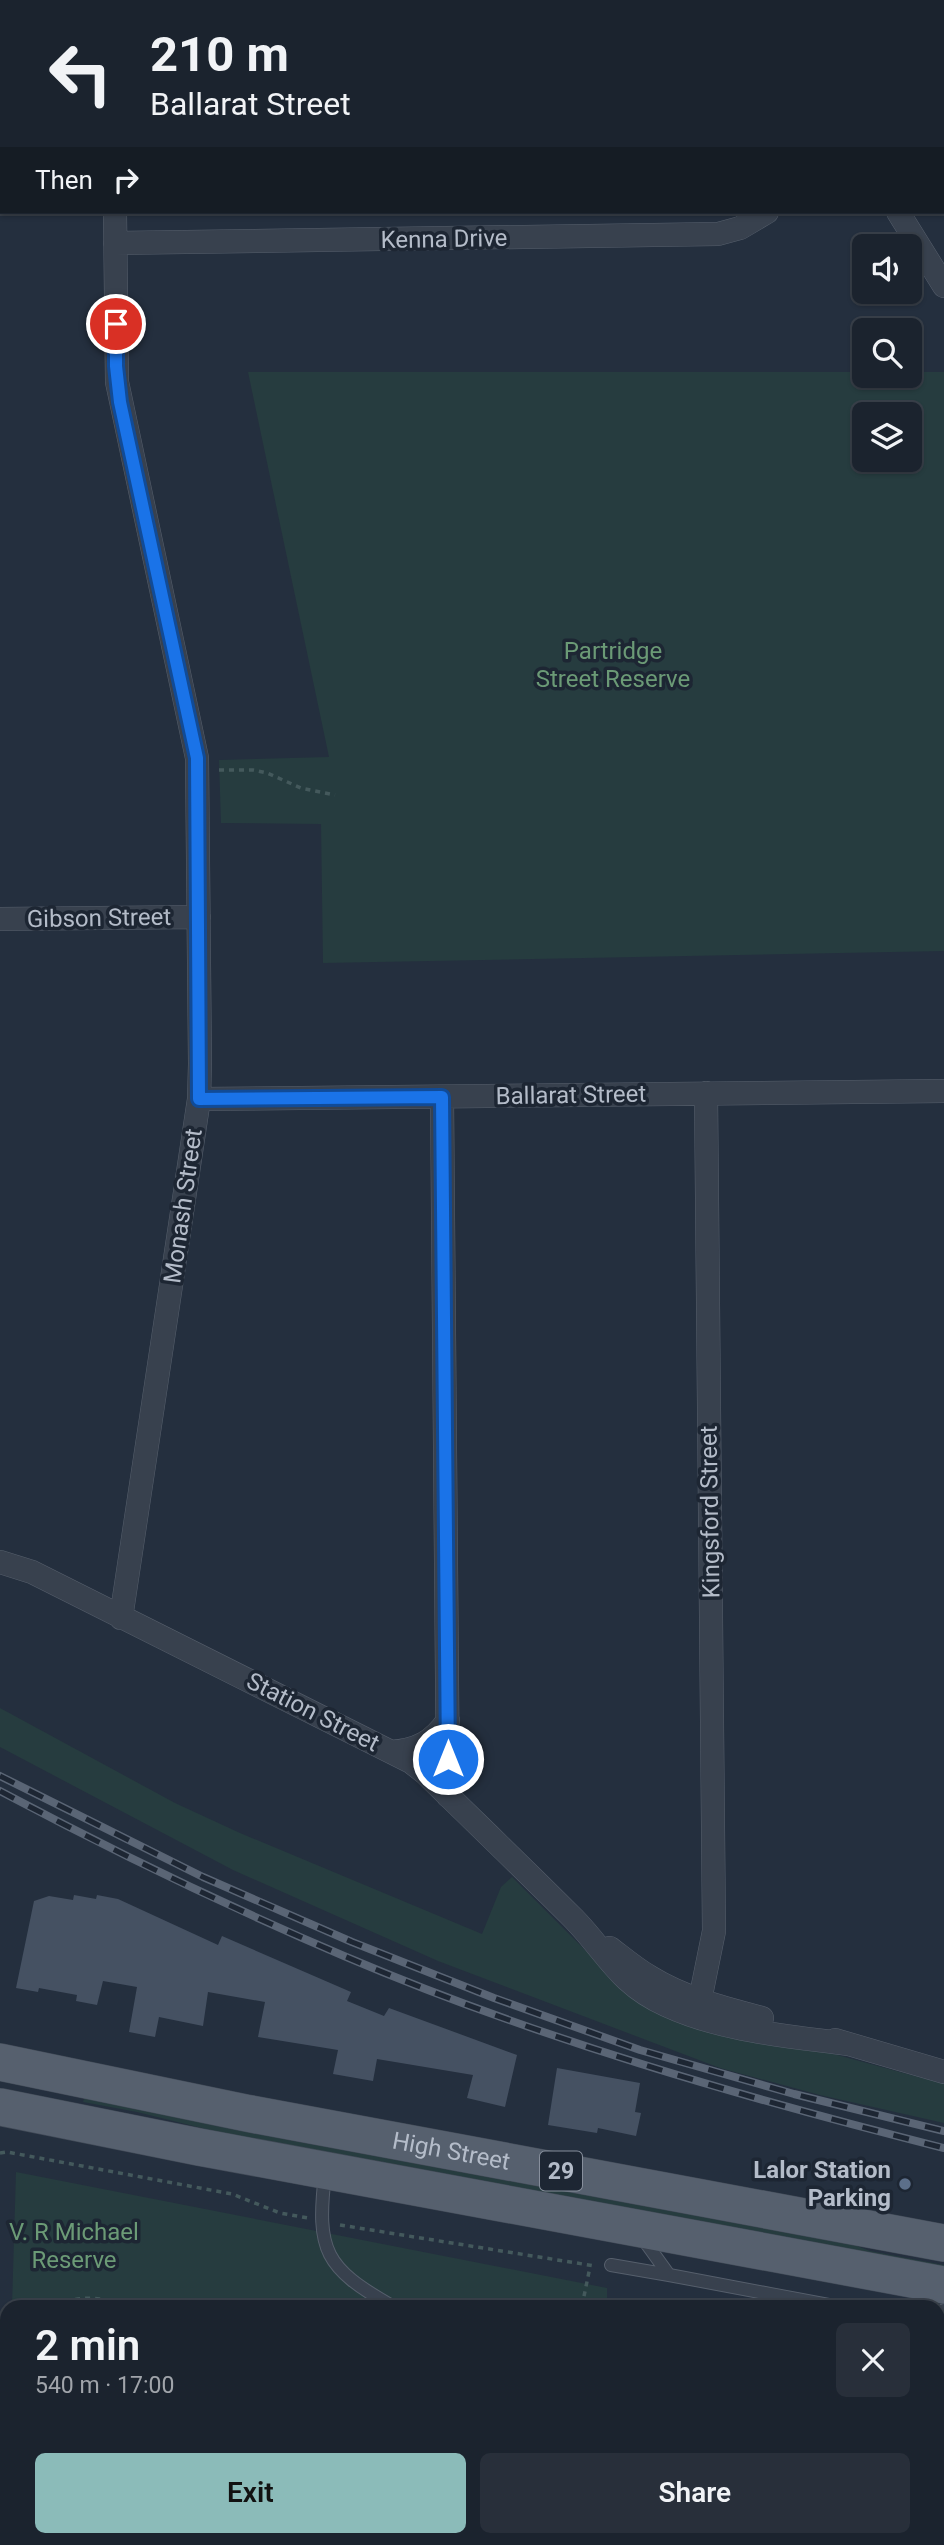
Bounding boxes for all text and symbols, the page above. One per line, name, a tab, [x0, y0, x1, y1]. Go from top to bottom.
text: 210 m	[150, 26, 289, 83]
icon: left	[35, 28, 126, 119]
text: Ballarat Street	[150, 85, 351, 123]
icon: right	[107, 161, 145, 199]
text: Then	[35, 165, 93, 195]
street label: Kenna Drive	[380, 224, 508, 254]
map controls	[852, 234, 922, 472]
button: sound	[852, 234, 922, 304]
pin	[86, 294, 146, 354]
icon: arrive	[97, 305, 135, 343]
button: search	[852, 318, 922, 388]
button: layers	[852, 402, 922, 472]
park label: Partridge Street Reserve	[536, 637, 690, 693]
street label: Gibson Street	[27, 903, 172, 933]
street label: Ballarat Street	[495, 1080, 647, 1110]
street label: Monash Street	[158, 1127, 208, 1285]
street label: Kingsford Street	[694, 1425, 726, 1599]
street label: Station Street	[242, 1667, 384, 1757]
position arrow	[411, 1722, 485, 1796]
street label: High Street	[390, 2127, 512, 2176]
road number: 29	[540, 2152, 582, 2190]
place label: Lalor Station Parking	[753, 2156, 891, 2212]
marker: Lalor Station Parking	[897, 2176, 913, 2192]
park label: V. R Michael Reserve	[9, 2218, 139, 2274]
text: 2 min	[35, 2321, 140, 2370]
button: close	[836, 2323, 910, 2397]
text: 540 m · 17:00	[35, 2372, 174, 2399]
button: Exit	[35, 2453, 466, 2533]
button: Share	[480, 2453, 910, 2533]

